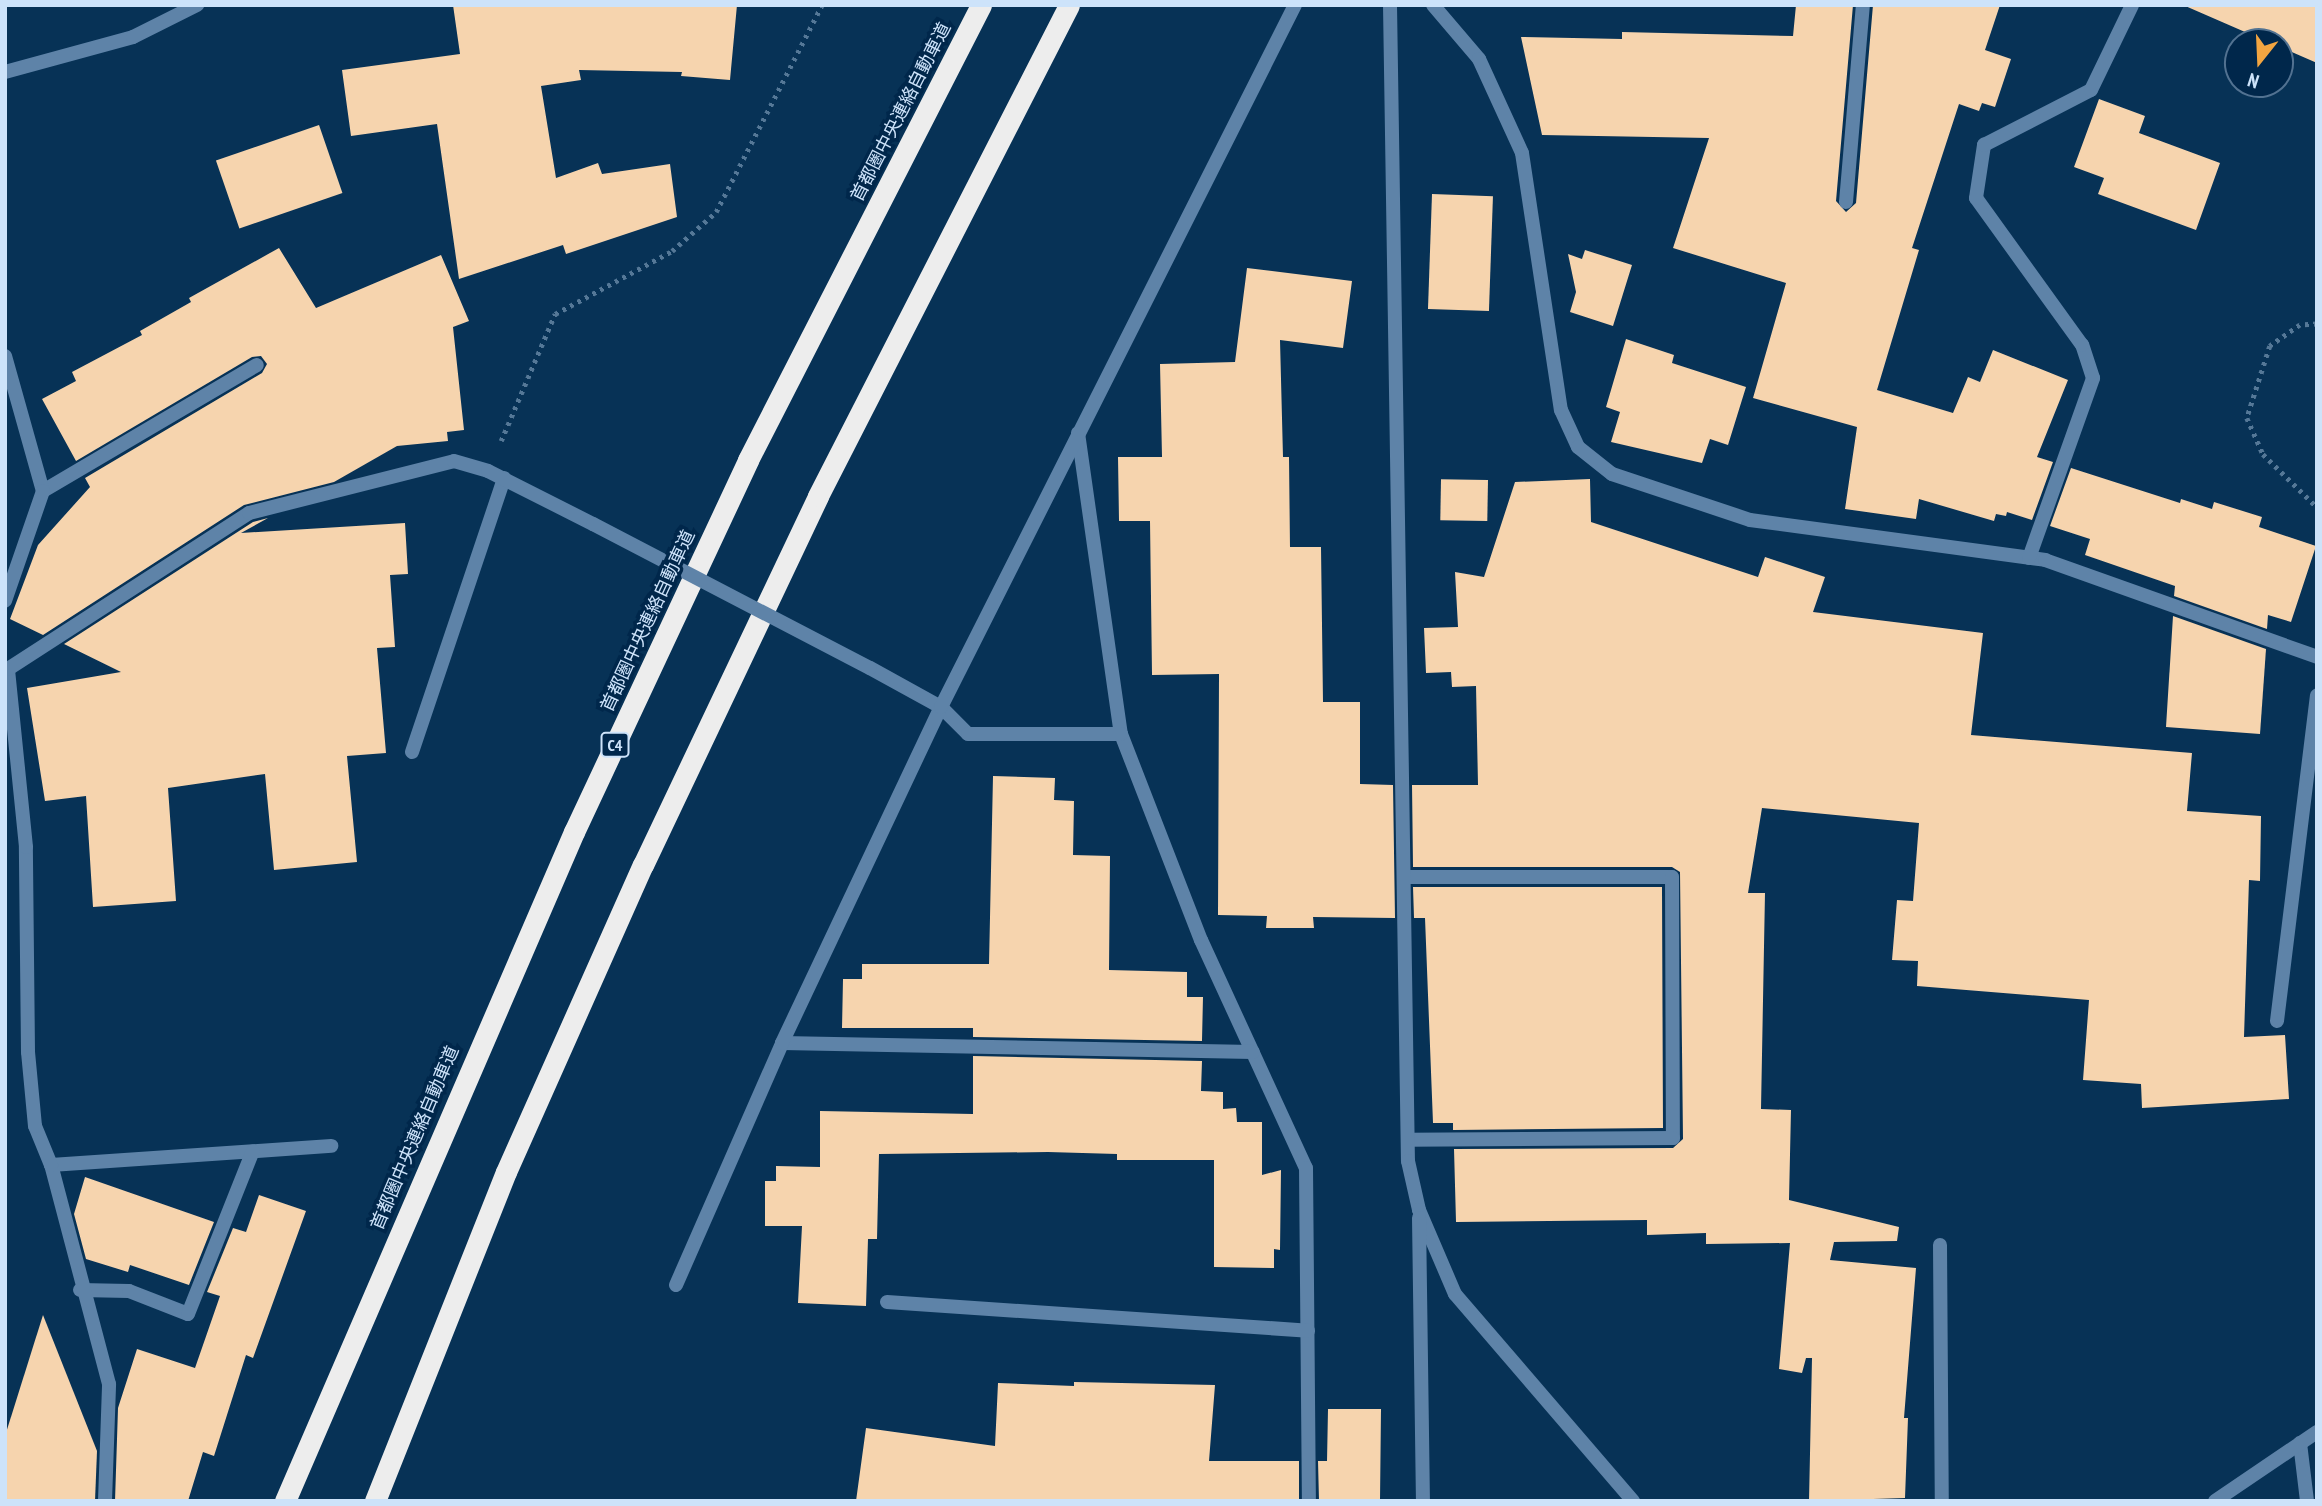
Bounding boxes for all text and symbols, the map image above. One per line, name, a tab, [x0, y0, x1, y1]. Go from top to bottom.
street label: 首都圏中央連絡自動車道	[846, 19, 956, 205]
north arrow	[2224, 28, 2294, 98]
text: N	[2245, 68, 2262, 94]
street label: 首都圏中央連絡自動車道	[596, 527, 700, 715]
road number: C4	[599, 732, 631, 758]
street label: 首都圏中央連絡自動車道	[366, 1043, 464, 1233]

